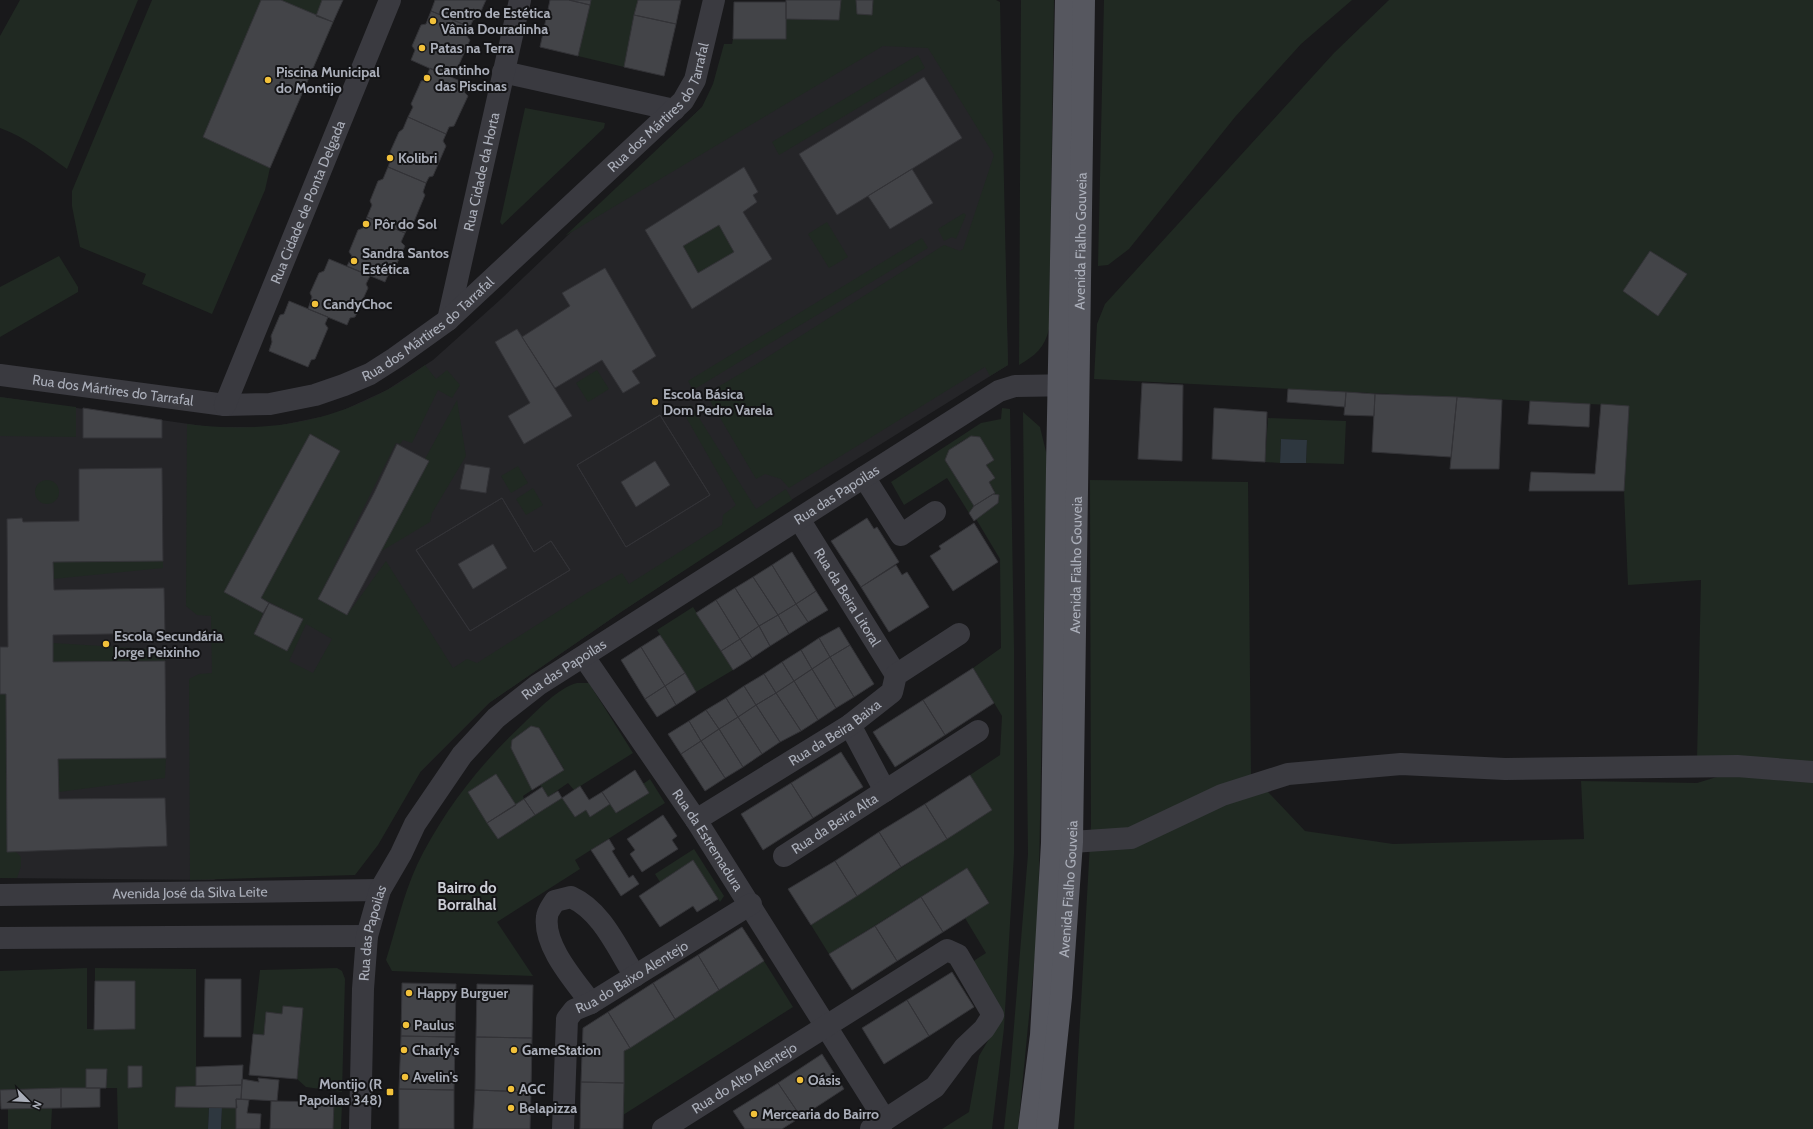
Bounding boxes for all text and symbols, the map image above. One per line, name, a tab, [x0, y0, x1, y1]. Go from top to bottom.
place label: Centro de Estética Vânia Douradinha	[441, 4, 550, 38]
marker: Centro de Estética Vânia Douradinha	[428, 16, 438, 26]
place label: Patas na Terra	[430, 39, 514, 57]
street label: Rua dos Mártires do Tarrafal	[604, 40, 713, 176]
marker: Patas na Terra	[417, 43, 427, 53]
place label: Cantinho das Piscinas	[435, 61, 507, 95]
place label: Piscina Municipal do Montijo	[276, 63, 380, 97]
marker: Cantinho das Piscinas	[422, 73, 432, 83]
marker: Piscina Municipal do Montijo	[263, 75, 273, 85]
street label: Rua Cidade da Horta	[459, 110, 504, 233]
street label: Rua Cidade de Ponta Delgada	[266, 118, 349, 287]
place label: Kolibri	[398, 149, 437, 167]
marker: Kolibri	[385, 153, 395, 163]
street label: Avenida Fialho Gouveia	[1071, 172, 1091, 310]
place label: Pôr do Sol	[374, 215, 437, 233]
marker: Pôr do Sol	[361, 219, 371, 229]
place label: Sandra Santos Estética	[362, 244, 449, 278]
marker: Sandra Santos Estética	[349, 256, 359, 266]
street label: Rua dos Mártires do Tarrafal	[359, 272, 498, 385]
place label: CandyChoc	[323, 295, 393, 313]
marker: CandyChoc	[310, 299, 320, 309]
street label: Rua dos Mártires do Tarrafal	[31, 370, 195, 410]
place label: Escola Básica Dom Pedro Varela	[663, 385, 773, 419]
marker: Escola Básica Dom Pedro Varela	[650, 397, 660, 407]
street label: Rua das Papoilas	[790, 461, 883, 529]
street label: Avenida Fialho Gouveia	[1066, 496, 1086, 634]
street label: Rua da Beira Litoral	[810, 545, 885, 650]
place label: Escola Secundária Jorge Peixinho	[113, 627, 223, 661]
street label: Rua das Papoilas	[518, 635, 610, 704]
marker: Escola Secundária Jorge Peixinho	[101, 639, 111, 649]
street label: Rua da Beira Baixa	[785, 695, 885, 770]
street label: Rua da Estremadura	[668, 785, 748, 895]
street label: Rua da Beira Alta	[788, 789, 881, 858]
street label: Avenida Fialho Gouveia	[1055, 820, 1081, 958]
district label: Bairro do Borralhal	[437, 879, 497, 914]
street label: Rua das Papoilas	[355, 881, 390, 982]
street label: Avenida José da Silva Leite	[112, 882, 268, 903]
street label: Rua do Baixo Alentejo	[573, 936, 692, 1017]
place label: Happy Burguer	[417, 984, 508, 1002]
marker: Happy Burguer	[404, 988, 414, 998]
place label: Paulus	[414, 1016, 454, 1034]
marker: Paulus	[401, 1020, 411, 1030]
street label: Rua do Alto Alentejo	[688, 1038, 800, 1118]
place label: Charly's	[412, 1041, 459, 1059]
place label: GameStation	[522, 1041, 601, 1059]
marker: Charly's	[399, 1045, 409, 1055]
marker: GameStation	[509, 1045, 519, 1055]
place label: Avelin's	[413, 1068, 458, 1086]
place label: Oásis	[808, 1071, 841, 1089]
marker: Avelin's	[400, 1072, 410, 1082]
place label: Montijo (R Papoilas 348)	[299, 1075, 382, 1109]
marker: Oásis	[795, 1075, 805, 1085]
place label: AGC	[519, 1080, 546, 1098]
north arrow	[8, 1081, 48, 1121]
marker: AGC	[506, 1084, 516, 1094]
marker: Montijo (R Papoilas 348)	[385, 1087, 395, 1097]
text: N	[29, 1099, 45, 1111]
place label: Belapizza	[519, 1099, 577, 1117]
marker: Belapizza	[506, 1103, 516, 1113]
place label: Mercearia do Bairro	[762, 1105, 879, 1123]
marker: Mercearia do Bairro	[749, 1109, 759, 1119]

